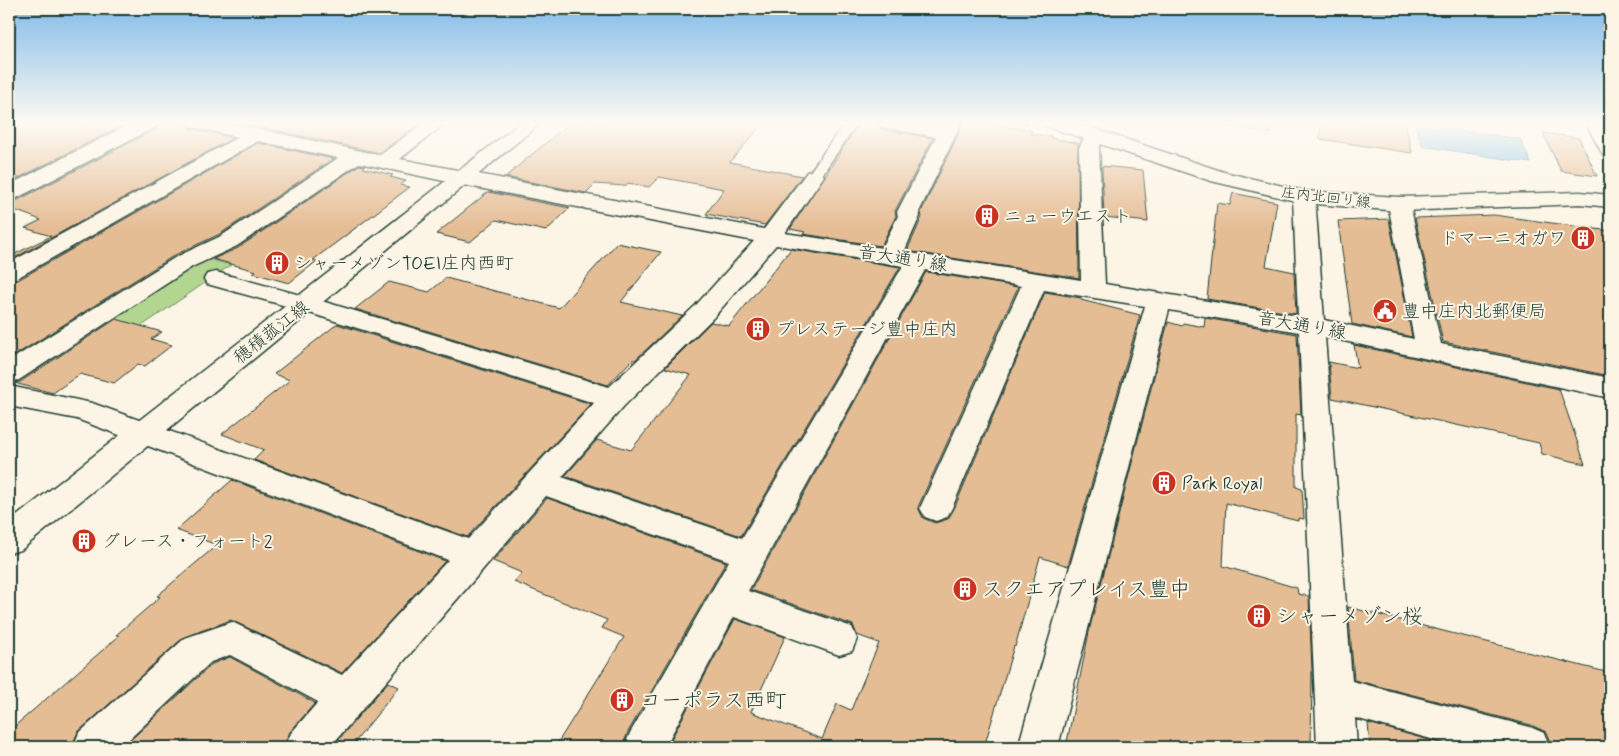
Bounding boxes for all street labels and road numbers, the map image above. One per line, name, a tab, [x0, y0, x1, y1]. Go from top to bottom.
street label: 庄内北回り線	[1280, 183, 1372, 213]
street label: 音大通り線	[857, 240, 949, 278]
street label: 穂積菰江線	[229, 296, 314, 370]
street label: 音大通り線	[1255, 306, 1348, 346]

